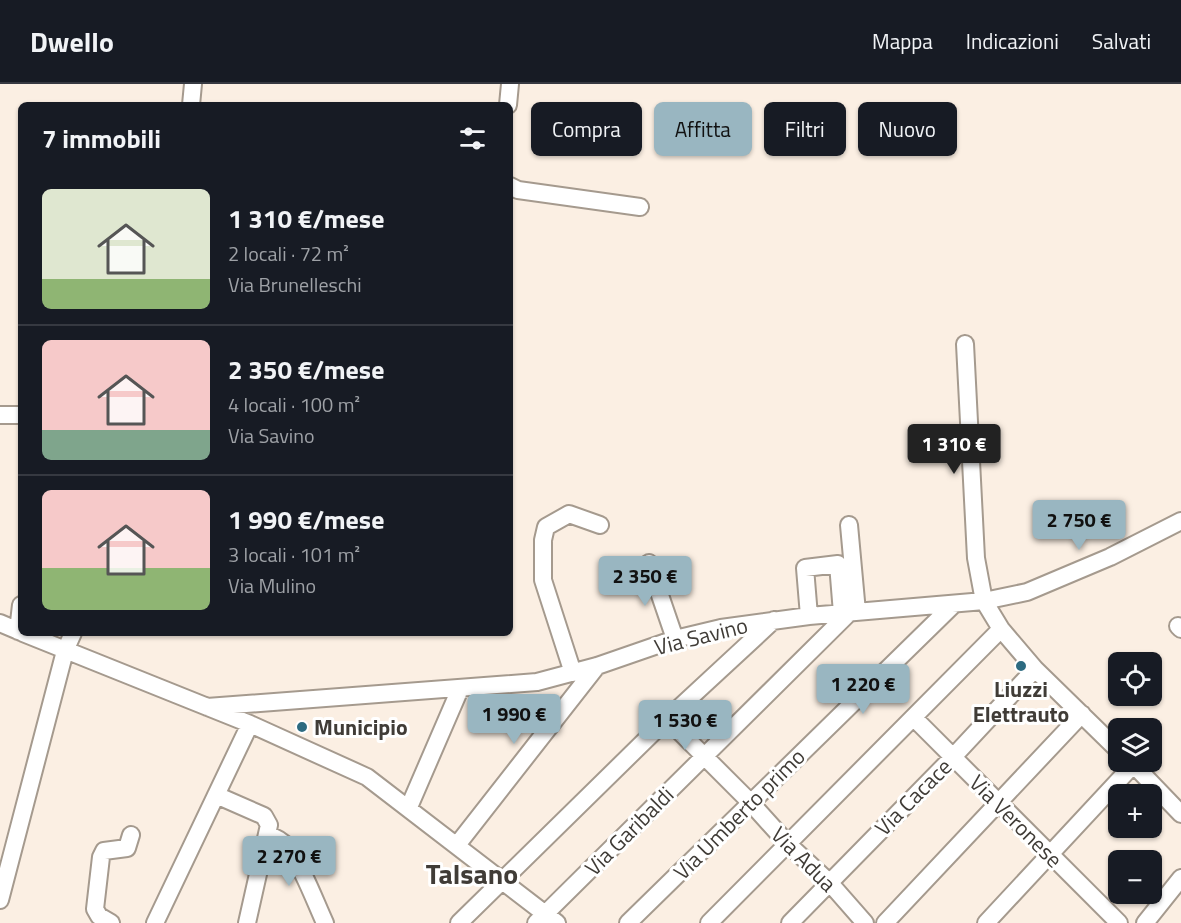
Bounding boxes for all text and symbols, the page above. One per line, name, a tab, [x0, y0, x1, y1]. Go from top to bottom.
text: Dwello	[30, 20, 114, 63]
text: Mappa	[872, 25, 933, 57]
text: Indicazioni	[966, 25, 1059, 57]
text: Salvati	[1092, 25, 1151, 57]
chip: Compra	[531, 102, 642, 156]
chip: Affitta	[654, 102, 752, 156]
chip: Filtri	[764, 102, 846, 156]
chip: Nuovo	[858, 102, 957, 156]
text: 7 immobili	[42, 119, 161, 158]
icon: filters	[456, 122, 489, 155]
text: 1 310 €/mese	[228, 199, 384, 238]
icon: home	[90, 213, 162, 285]
text: 2 locali · 72 m²	[228, 238, 349, 269]
text: Via Brunelleschi	[228, 269, 362, 300]
text: 2 350 €/mese	[228, 350, 384, 389]
icon: home	[90, 364, 162, 436]
text: 4 locali · 100 m²	[228, 389, 360, 420]
text: Via Savino	[228, 420, 315, 451]
pin: 1 310 €	[899, 424, 1009, 475]
text: 1 310 €	[922, 428, 986, 459]
text: 1 990 €/mese	[228, 500, 384, 539]
pin: 2 750 €	[1024, 500, 1134, 551]
text: 2 750 €	[1047, 504, 1111, 535]
icon: home	[90, 514, 162, 586]
text: 3 locali · 101 m²	[228, 539, 360, 570]
pin: 2 350 €	[590, 556, 700, 607]
text: 2 350 €	[613, 560, 677, 591]
text: Via Mulino	[228, 570, 316, 601]
street label: Via Savino	[651, 608, 751, 664]
map controls	[1108, 652, 1162, 904]
button: locate	[1108, 652, 1162, 706]
marker: Liuzzi Elettrauto	[1014, 659, 1028, 673]
pin: 1 220 €	[808, 664, 918, 715]
text: 1 220 €	[831, 668, 895, 699]
place label: Liuzzi Elettrauto	[973, 672, 1069, 731]
pin: 1 990 €	[459, 694, 569, 745]
text: 1 990 €	[482, 698, 546, 729]
pin: 1 530 €	[630, 700, 740, 751]
text: 1 530 €	[653, 704, 717, 735]
place label: Municipio	[314, 710, 408, 744]
button: layers	[1108, 718, 1162, 772]
marker: Municipio	[295, 720, 309, 734]
street label: Via Umberto primo	[665, 740, 813, 888]
street label: Via Cacace	[866, 750, 960, 844]
street label: Via Veronese	[962, 767, 1070, 875]
street label: Via Garibaldi	[576, 778, 682, 884]
button: +	[1108, 784, 1162, 838]
street label: Via Adua	[763, 818, 845, 900]
pin: 2 270 €	[234, 836, 344, 887]
text: 2 270 €	[257, 840, 321, 871]
button: −	[1108, 850, 1162, 904]
district label: Talsano	[426, 852, 518, 895]

